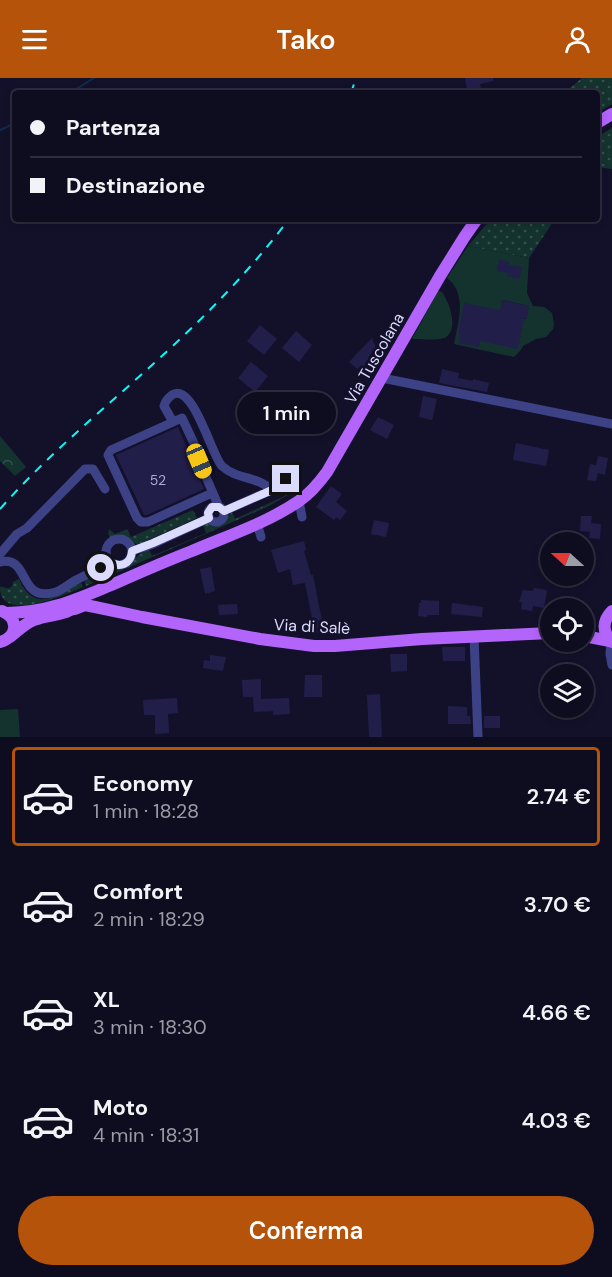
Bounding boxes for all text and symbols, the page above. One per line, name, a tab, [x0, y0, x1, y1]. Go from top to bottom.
text: Tako	[276, 22, 336, 57]
icon: menu	[18, 23, 51, 56]
icon: person	[561, 23, 594, 56]
text: Partenza	[66, 113, 160, 142]
text: Destinazione	[66, 171, 205, 200]
street label: Via Tuscolana	[340, 309, 409, 408]
callout: 1 min	[236, 392, 336, 434]
text: 1 min	[263, 400, 310, 426]
car	[184, 441, 214, 481]
route end	[272, 465, 299, 492]
house number: 52	[150, 471, 166, 489]
north arrow	[540, 532, 594, 586]
map controls	[540, 532, 594, 718]
route start	[87, 554, 114, 581]
button: locate	[540, 598, 594, 652]
street label: Via di Salè	[273, 614, 351, 639]
button: layers	[540, 664, 594, 718]
text: Economy	[93, 769, 193, 798]
icon: car	[21, 770, 75, 824]
text: 2.74 €	[527, 782, 591, 811]
text: 1 min · 18:28	[93, 798, 199, 824]
text: Comfort	[93, 877, 183, 906]
icon: car	[21, 878, 75, 932]
text: 3.70 €	[524, 890, 591, 919]
text: 2 min · 18:29	[93, 906, 205, 932]
text: XL	[93, 985, 120, 1014]
icon: car	[21, 986, 75, 1040]
text: 4.66 €	[522, 998, 591, 1027]
text: 3 min · 18:30	[93, 1014, 207, 1040]
text: Moto	[93, 1093, 148, 1122]
icon: car	[21, 1094, 75, 1148]
text: 4.03 €	[522, 1106, 591, 1135]
text: 4 min · 18:31	[93, 1122, 199, 1148]
button: Conferma	[18, 1196, 594, 1265]

